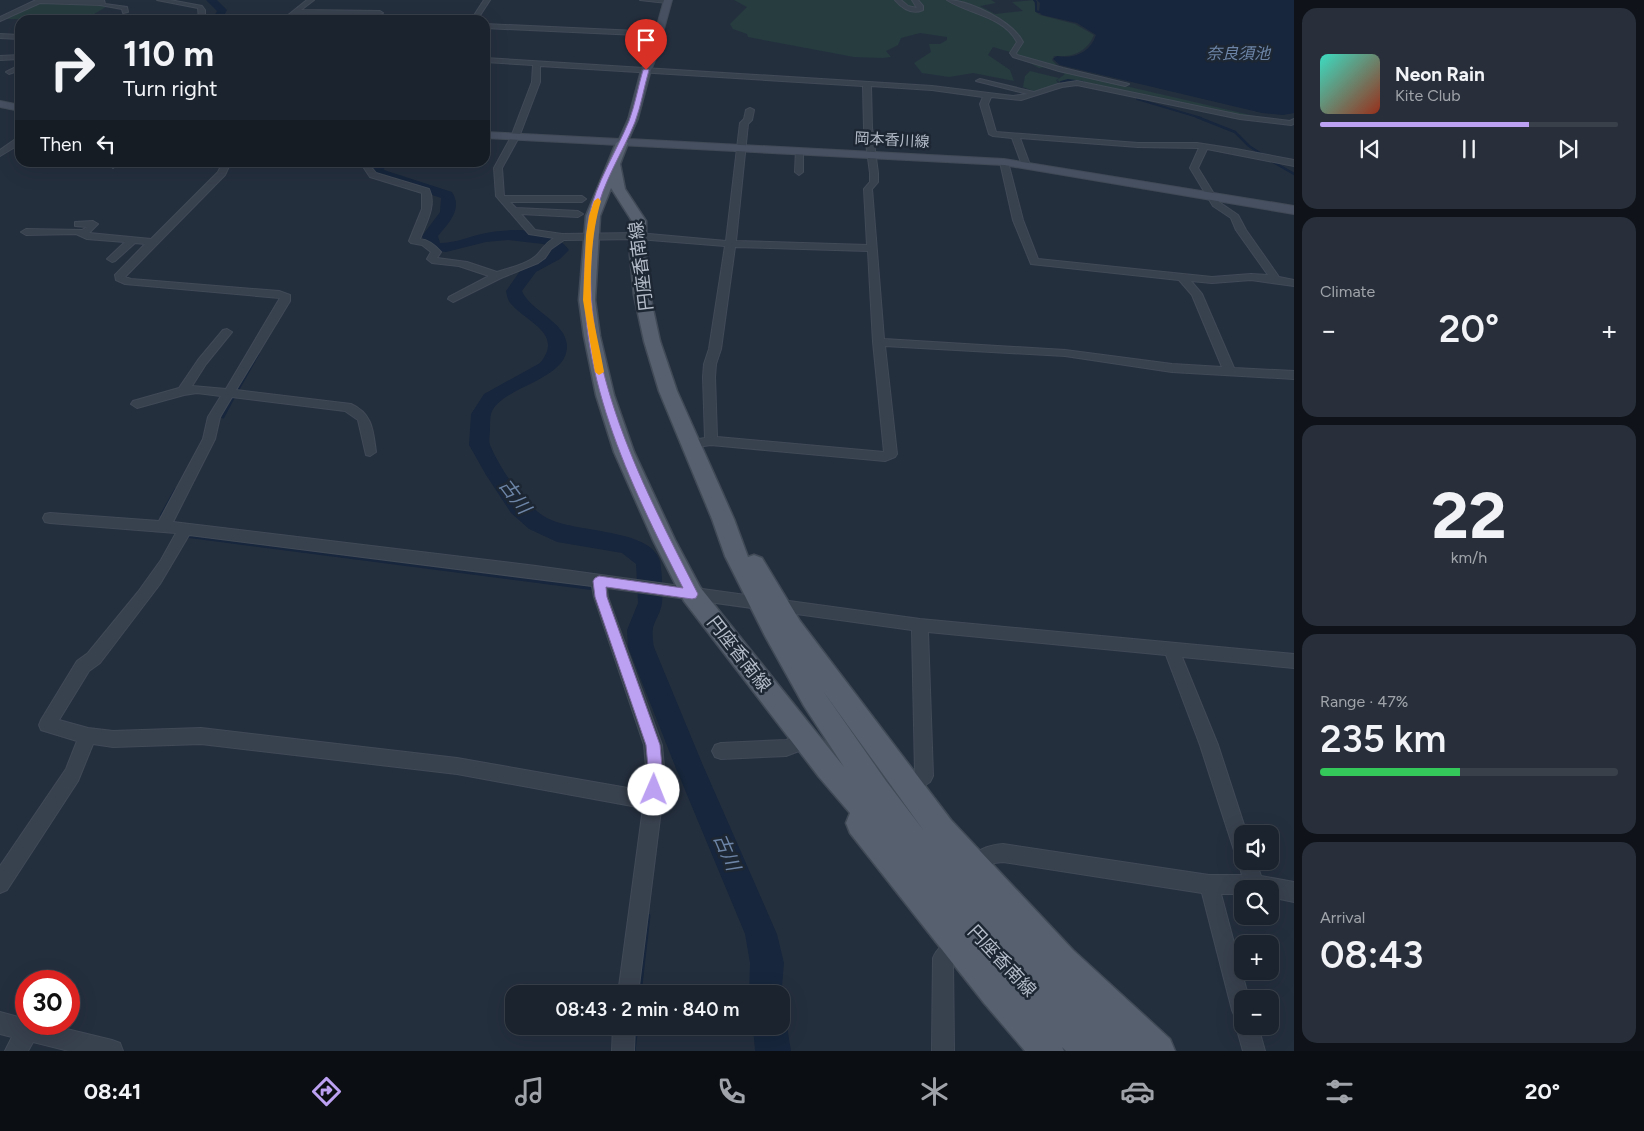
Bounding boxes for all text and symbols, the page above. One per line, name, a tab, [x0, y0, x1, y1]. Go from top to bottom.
pin	[625, 19, 667, 70]
icon: arrive	[632, 26, 660, 54]
text: 110 m	[123, 33, 214, 75]
icon: right	[40, 35, 105, 100]
water label: 奈良須池	[1206, 44, 1272, 63]
text: Neon Rain	[1395, 63, 1485, 86]
text: Turn right	[123, 75, 218, 102]
text: Kite Club	[1395, 86, 1461, 105]
street label: 岡本香川線	[854, 129, 930, 151]
icon: left	[92, 130, 120, 158]
text: Then	[40, 133, 82, 156]
icon: previous	[1356, 135, 1384, 163]
icon: pause	[1455, 135, 1483, 163]
icon: next	[1554, 135, 1582, 163]
street label: 円座香南線	[625, 220, 657, 312]
text: Climate	[1320, 282, 1375, 301]
text: 20°	[1439, 306, 1499, 352]
text: −	[1320, 313, 1337, 347]
text: +	[1601, 313, 1618, 347]
water label: 古川	[494, 474, 537, 520]
text: 22	[1431, 476, 1507, 554]
text: km/h	[1451, 548, 1487, 567]
street label: 円座香南線	[703, 612, 775, 696]
text: Range · 47%	[1320, 692, 1408, 711]
text: 235 km	[1320, 716, 1446, 762]
position arrow	[627, 763, 679, 815]
map controls	[1234, 825, 1279, 1035]
button: sound	[1234, 825, 1279, 870]
water label: 古川	[709, 830, 746, 876]
button: search	[1234, 880, 1279, 925]
text: Arrival	[1320, 908, 1365, 927]
street label: 円座香南線	[963, 921, 1041, 1001]
text: 08:43	[1320, 932, 1423, 978]
button: +	[1234, 935, 1279, 980]
speed limit sign: 30	[15, 970, 80, 1035]
button: −	[1234, 990, 1279, 1035]
text: 08:43 · 2 min · 840 m	[556, 998, 739, 1021]
icon: directions	[309, 1074, 344, 1109]
icon: music	[512, 1074, 547, 1109]
icon: phone	[714, 1074, 749, 1109]
icon: climate	[917, 1074, 952, 1109]
icon: car	[1120, 1074, 1155, 1109]
icon: filters	[1322, 1074, 1357, 1109]
text: 08:41	[84, 1078, 141, 1105]
text: 20°	[1525, 1078, 1560, 1105]

